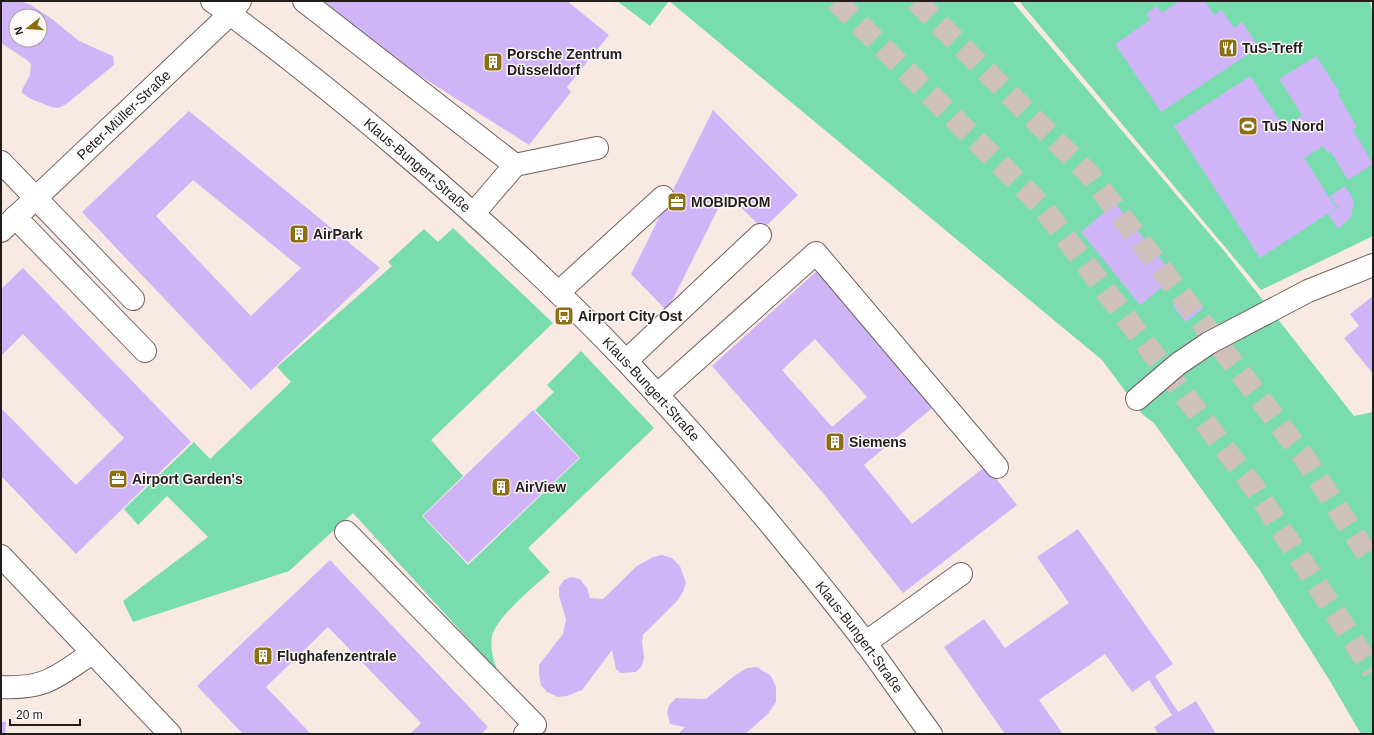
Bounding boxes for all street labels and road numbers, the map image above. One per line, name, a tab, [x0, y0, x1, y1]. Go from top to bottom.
street label: Peter-Müller-Straße	[73, 66, 174, 163]
street label: Klaus-Bungert-Straße	[361, 115, 474, 216]
street label: Klaus-Bungert-Straße	[599, 334, 703, 444]
street label: Klaus-Bungert-Straße	[812, 578, 907, 696]

